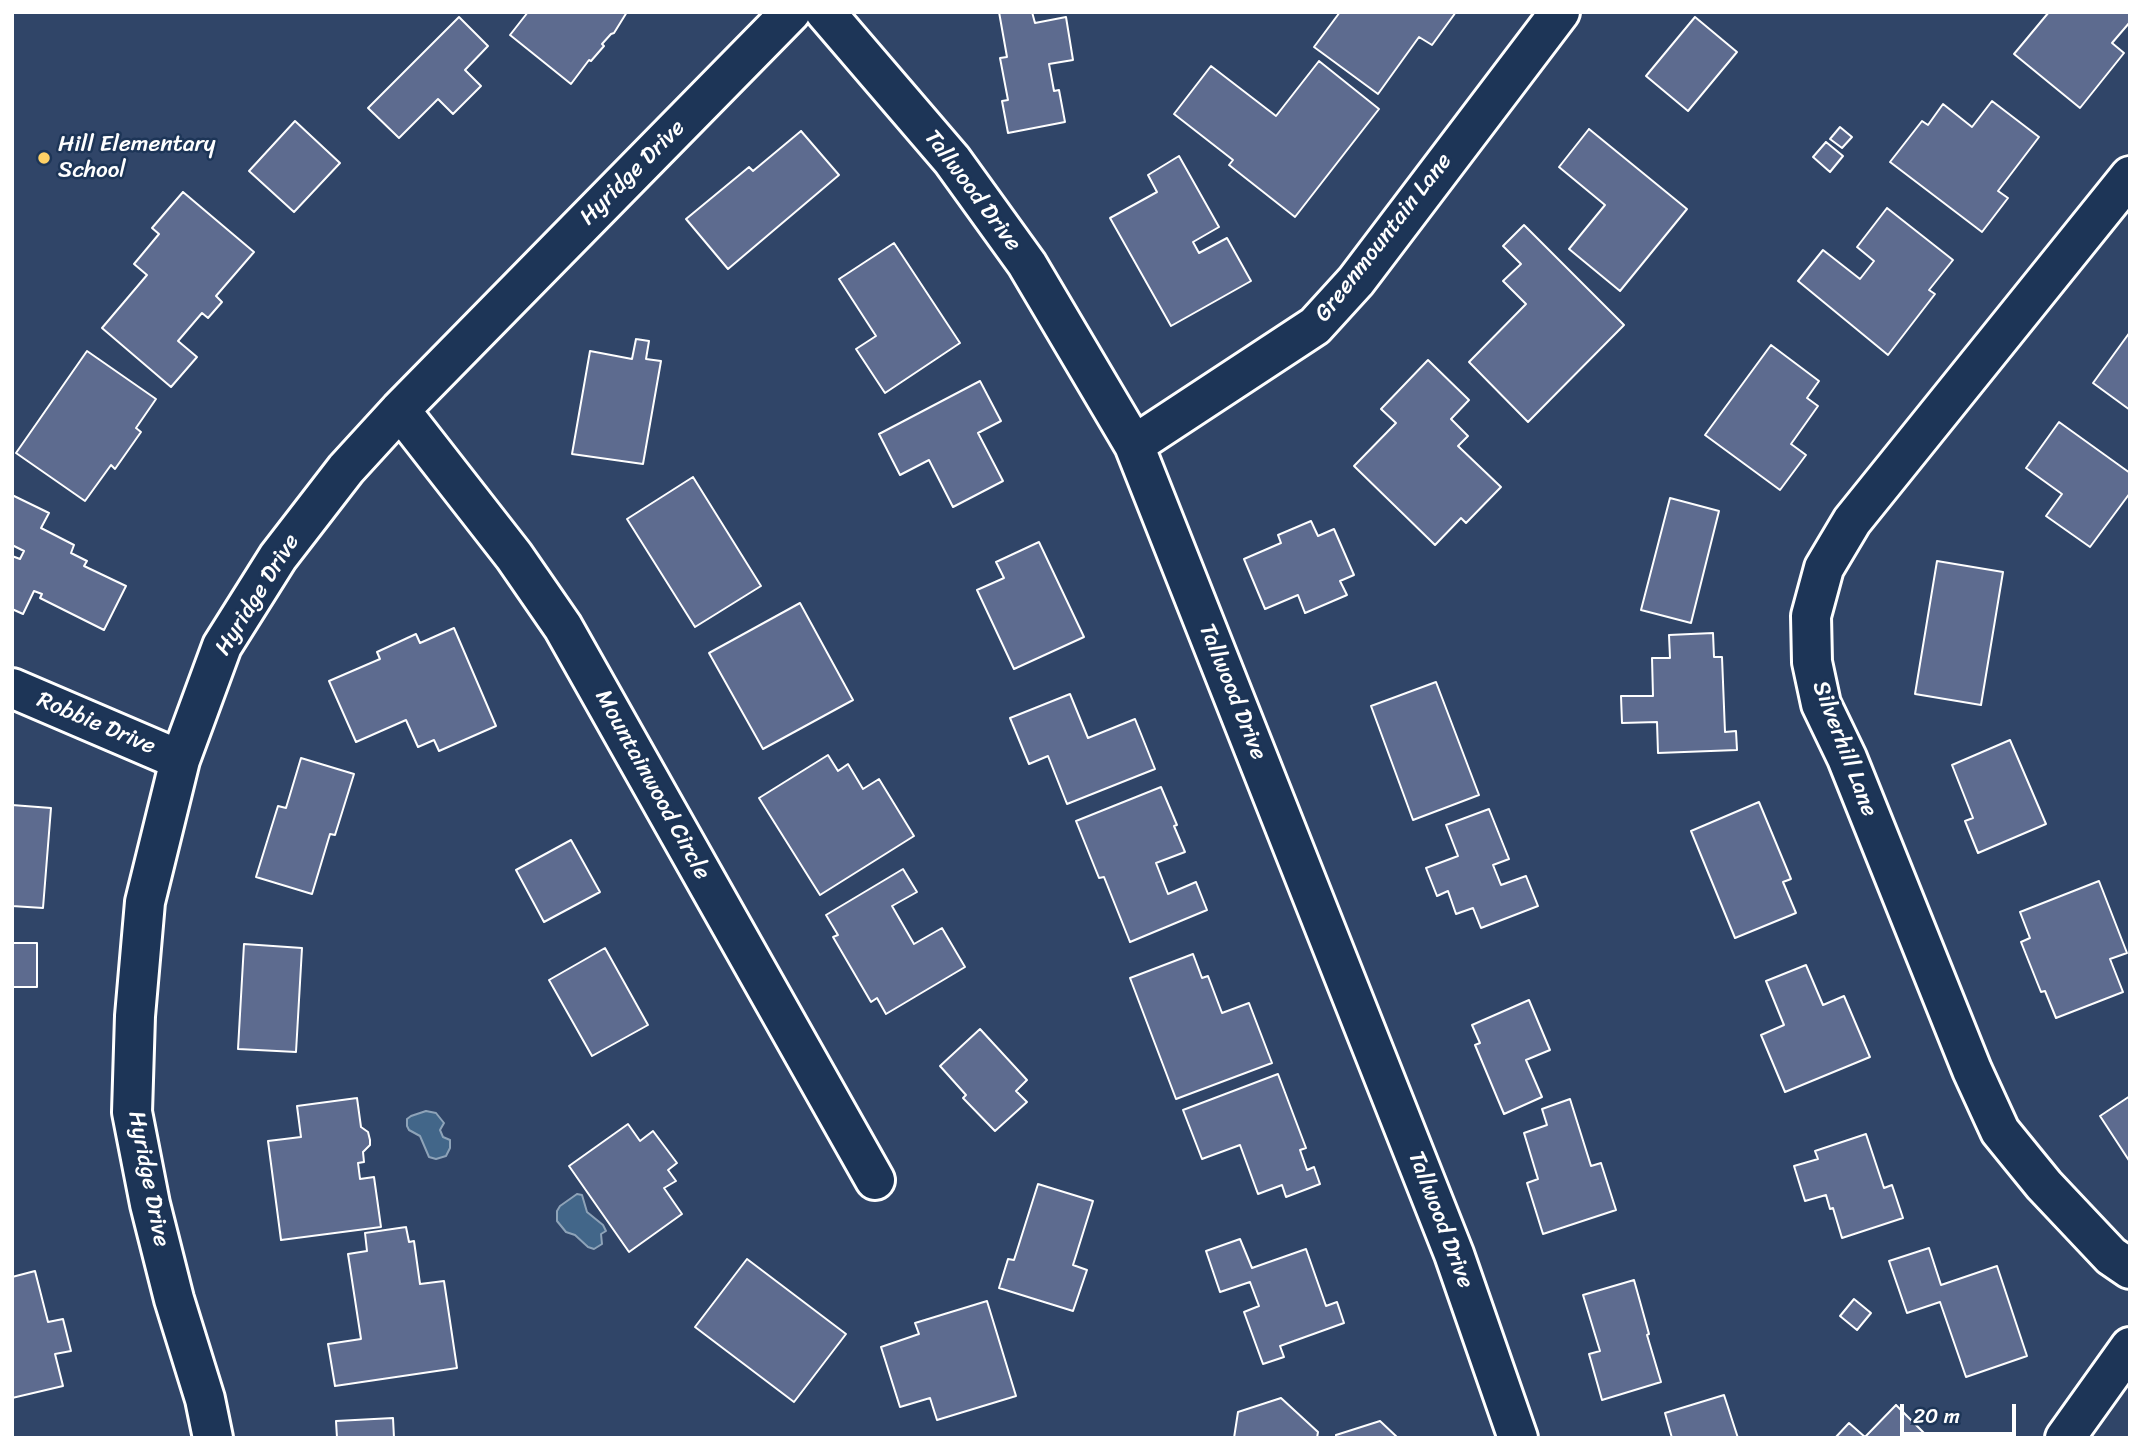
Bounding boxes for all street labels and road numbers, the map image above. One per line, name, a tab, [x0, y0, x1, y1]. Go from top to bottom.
street label: Hyridge Drive	[575, 115, 691, 231]
street label: Tallwood Drive	[918, 125, 1026, 257]
street label: Greenmountain Lane	[1310, 148, 1458, 328]
street label: Hyridge Drive	[210, 529, 306, 661]
street label: Tallwood Drive	[1192, 620, 1272, 764]
street label: Silverhill Lane	[1805, 677, 1883, 821]
street label: Mountainwood Circle	[588, 685, 716, 885]
street label: Robbie Drive	[33, 687, 159, 761]
street label: Hyridge Drive	[121, 1109, 175, 1249]
street label: Tallwood Drive	[1401, 1148, 1479, 1292]

